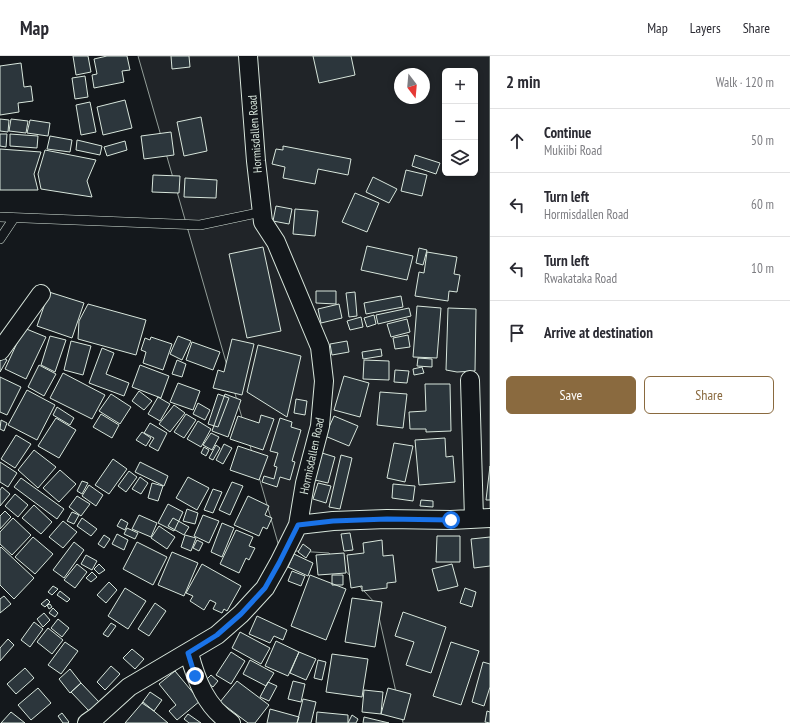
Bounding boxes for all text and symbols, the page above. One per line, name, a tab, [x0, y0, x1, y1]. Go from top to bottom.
text: Map	[20, 16, 49, 40]
text: Map	[647, 19, 668, 37]
text: Layers	[690, 19, 721, 37]
text: Share	[743, 19, 770, 37]
north arrow	[394, 68, 430, 104]
map controls	[442, 68, 478, 176]
button: +	[442, 68, 478, 104]
text: 2 min	[506, 71, 540, 93]
text: Walk · 120 m	[716, 74, 774, 91]
street label: Hormisdallen Road	[244, 94, 265, 174]
button: −	[442, 104, 478, 140]
text: Continue	[544, 123, 591, 142]
icon: ahead	[506, 130, 528, 152]
text: 50 m	[751, 132, 774, 149]
button: layers	[442, 140, 478, 176]
text: Mukiibi Road	[544, 142, 602, 159]
text: Turn left	[544, 187, 589, 206]
icon: left	[506, 194, 528, 216]
text: 60 m	[751, 196, 774, 213]
text: Hormisdallen Road	[544, 206, 629, 223]
text: Turn left	[544, 251, 589, 270]
icon: left	[506, 258, 528, 280]
text: 10 m	[751, 260, 774, 277]
text: Rwakataka Road	[544, 270, 617, 287]
icon: arrive	[506, 322, 528, 344]
text: Arrive at destination	[544, 323, 653, 342]
button: Save	[506, 376, 636, 414]
button: Share	[644, 376, 774, 414]
street label: Hormisdallen Road	[296, 416, 327, 496]
route start	[442, 511, 460, 529]
route end	[186, 667, 204, 685]

